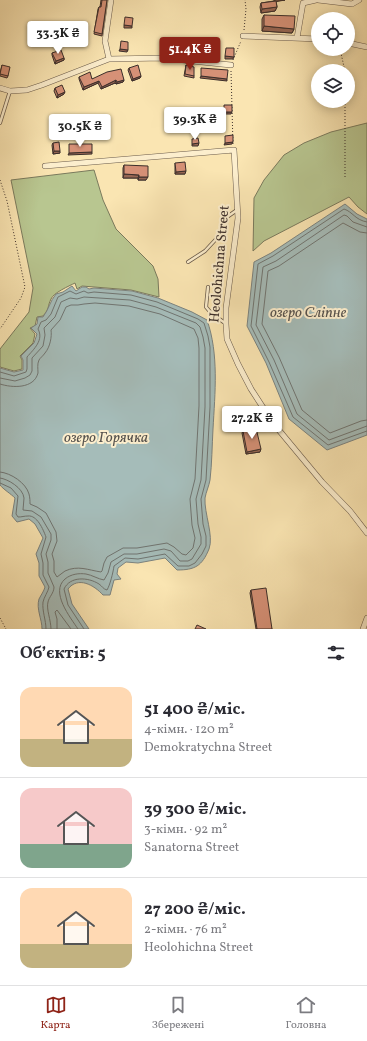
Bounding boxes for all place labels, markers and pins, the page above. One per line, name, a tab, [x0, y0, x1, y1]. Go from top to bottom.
pin: 33.3K ₴	[21, 21, 95, 55]
pin: 51.4K ₴	[153, 37, 227, 71]
pin: 39.3K ₴	[158, 107, 232, 141]
pin: 30.5K ₴	[43, 114, 117, 148]
pin: 27.2K ₴	[215, 406, 289, 440]

